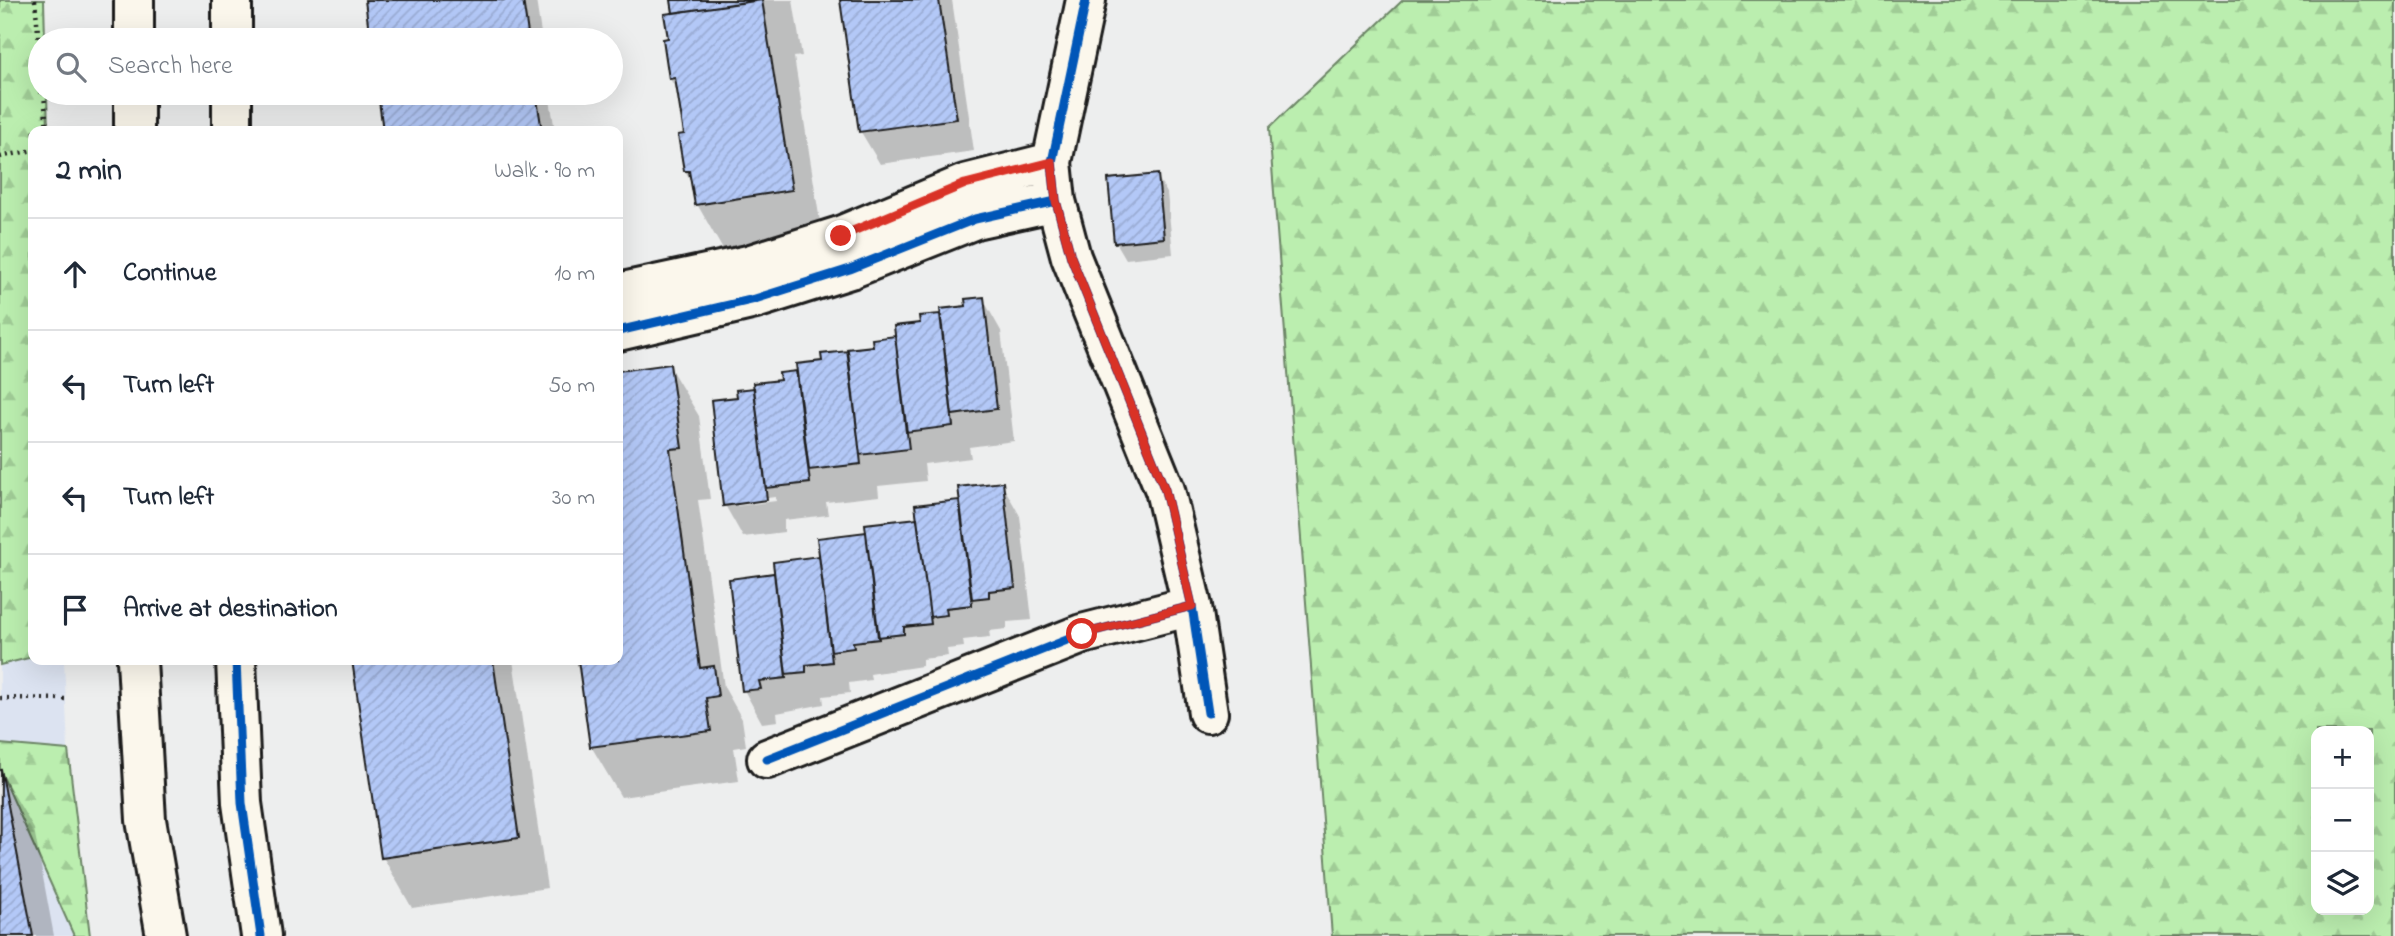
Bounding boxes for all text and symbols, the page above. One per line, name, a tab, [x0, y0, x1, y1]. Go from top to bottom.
search box	[28, 28, 623, 105]
icon: search	[52, 48, 90, 86]
text: Search here	[108, 48, 233, 86]
text: 2 min	[56, 150, 122, 194]
text: Walk · 90 m	[494, 155, 595, 188]
route end	[825, 220, 856, 251]
icon: ahead	[56, 255, 94, 293]
text: Continue	[123, 255, 216, 293]
text: 10 m	[554, 258, 595, 291]
icon: left	[56, 367, 94, 405]
text: Turn left	[123, 367, 214, 405]
text: 50 m	[548, 370, 595, 403]
icon: left	[56, 479, 94, 517]
text: Turn left	[123, 479, 214, 517]
text: 30 m	[552, 482, 595, 515]
icon: arrive	[56, 591, 94, 629]
text: Arrive at destination	[123, 591, 338, 629]
route start	[1066, 618, 1097, 649]
map controls	[2311, 726, 2374, 915]
button: +	[2311, 726, 2374, 789]
button: −	[2311, 789, 2374, 852]
button: layers	[2311, 852, 2374, 915]

